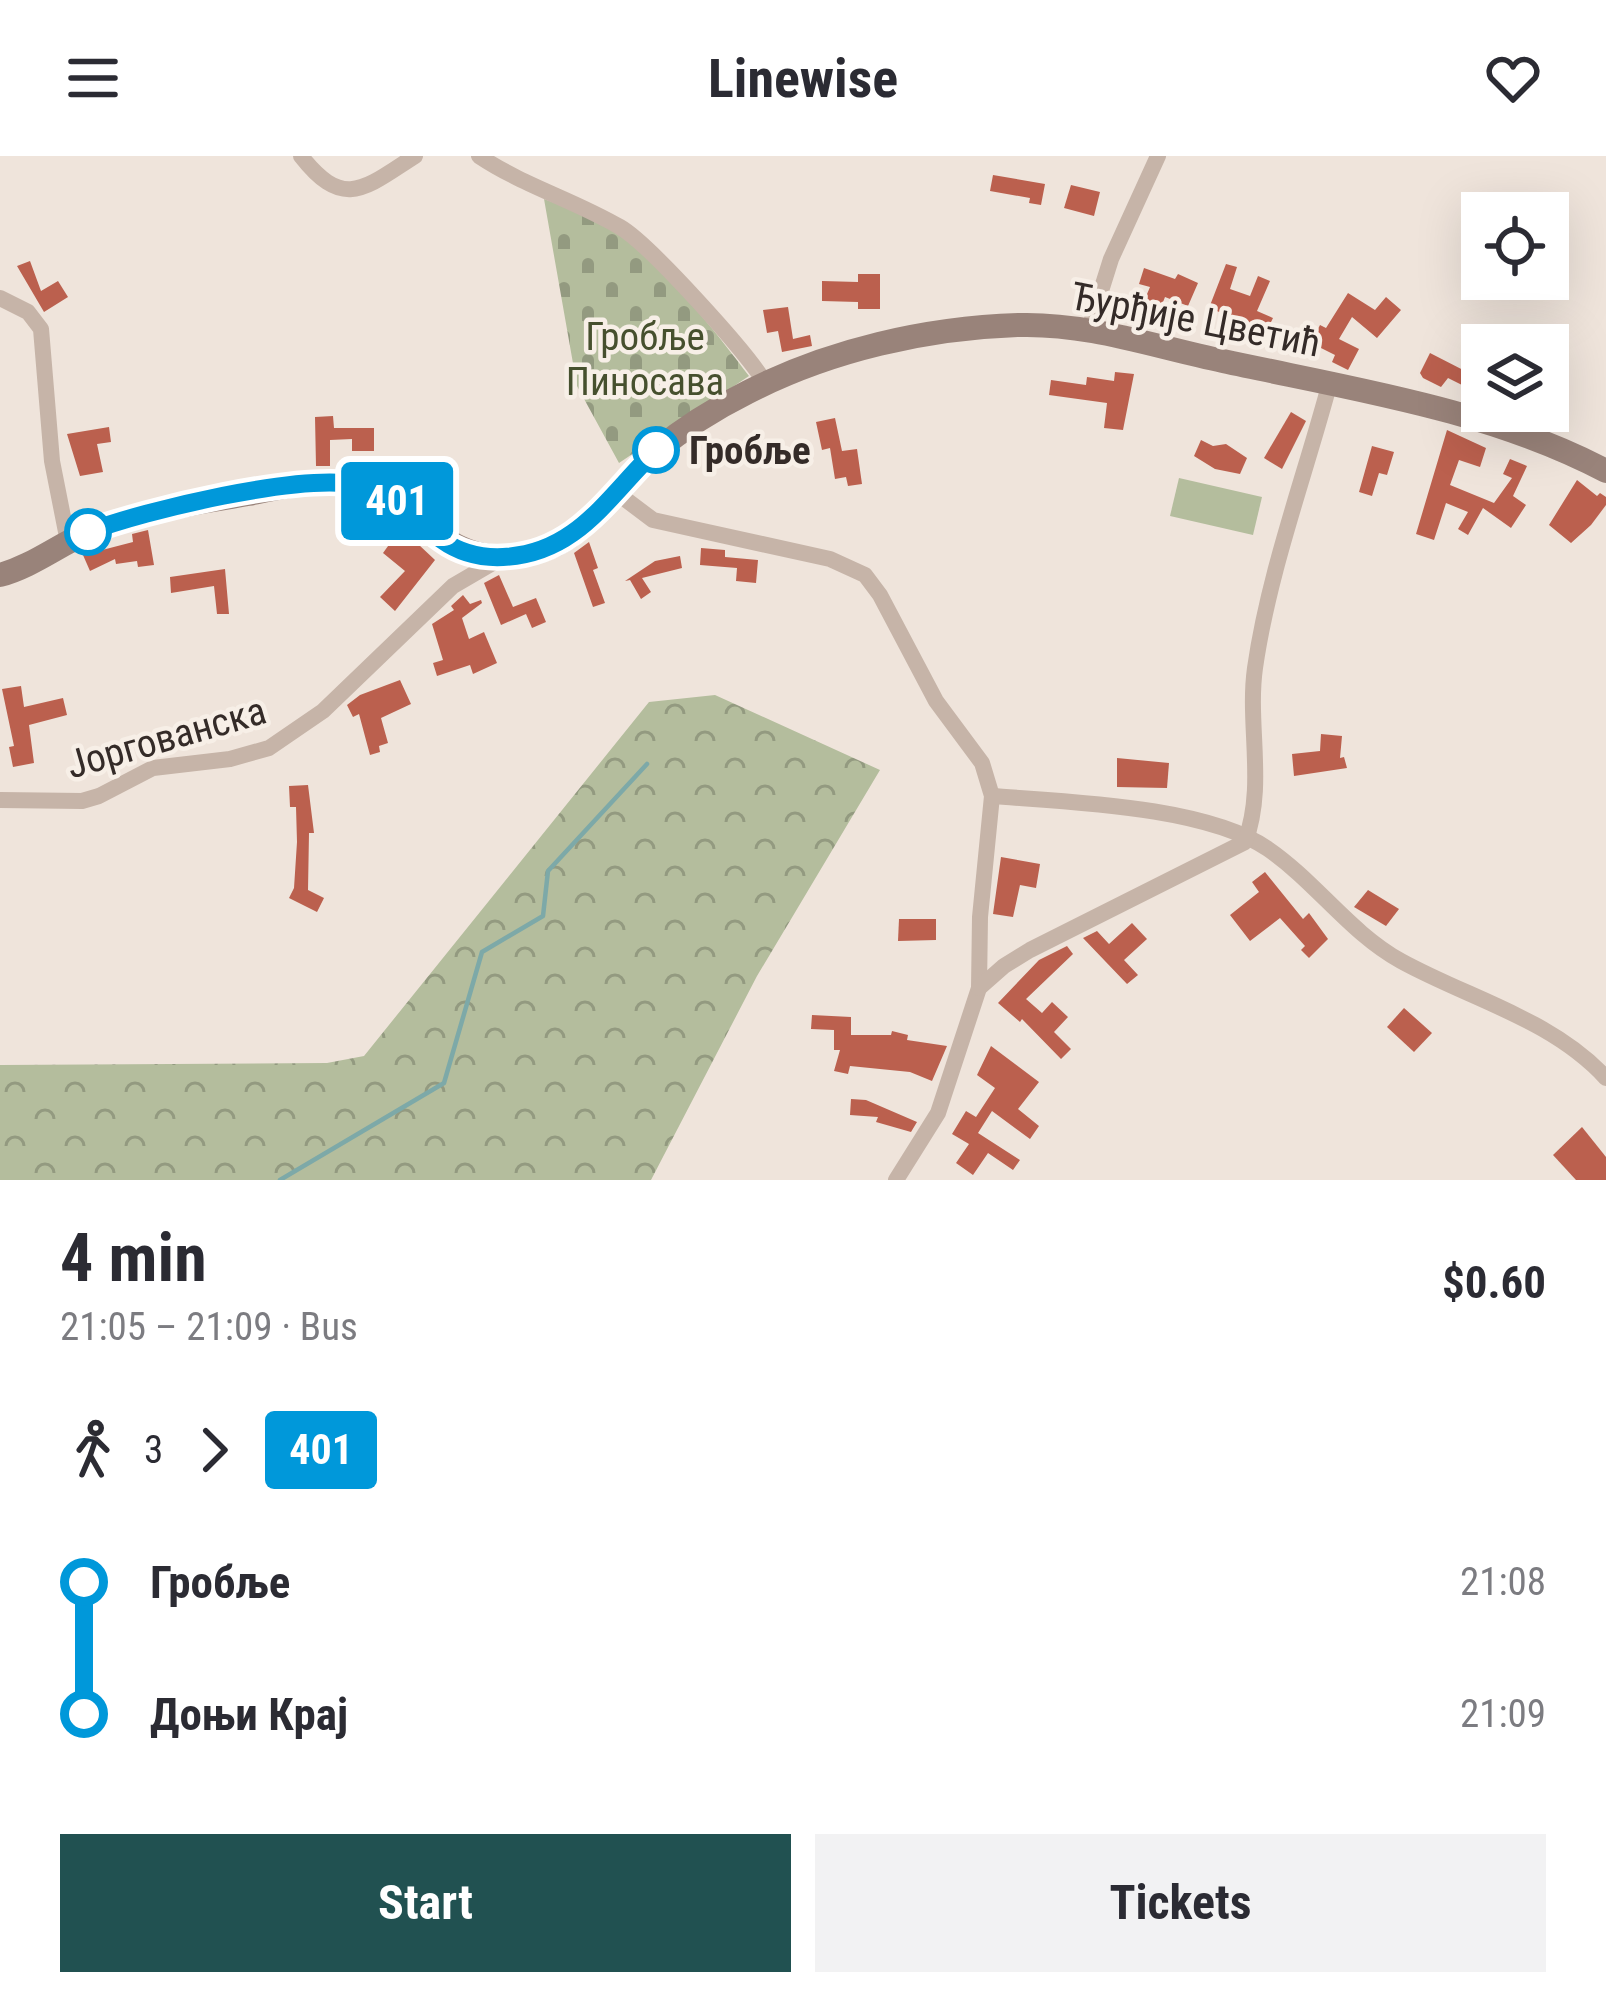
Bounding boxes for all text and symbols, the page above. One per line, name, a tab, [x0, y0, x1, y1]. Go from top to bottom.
icon: menu	[60, 45, 126, 111]
icon: heart	[1480, 45, 1546, 111]
text: Linewise	[708, 47, 898, 110]
map controls	[1461, 192, 1569, 432]
button: locate	[1461, 192, 1569, 300]
street label: Ђурђије Цветић	[1067, 273, 1325, 367]
park label: Гробље Пиносава	[566, 314, 724, 405]
button: layers	[1461, 324, 1569, 432]
marker: Гробље	[634, 428, 678, 472]
place label: Гробље	[689, 428, 811, 474]
line badge: 401	[328, 462, 466, 540]
text: 401	[365, 476, 429, 525]
unlabelled marker	[66, 510, 110, 554]
street label: Јоргованска	[61, 688, 271, 788]
text: 4 min	[60, 1220, 207, 1297]
text: $0.60	[1442, 1256, 1546, 1309]
text: 21:05 – 21:09 · Bus	[60, 1304, 358, 1350]
icon: walk	[60, 1417, 126, 1483]
icon: forward	[181, 1417, 247, 1483]
text: 401	[289, 1425, 353, 1474]
text: 3	[144, 1427, 163, 1473]
text: Гробље	[150, 1556, 290, 1609]
text: 21:08	[1460, 1559, 1546, 1605]
text: Доњи Крај	[150, 1688, 348, 1741]
text: 21:09	[1460, 1691, 1546, 1737]
button: Start	[60, 1834, 791, 1972]
button: Tickets	[815, 1834, 1546, 1972]

